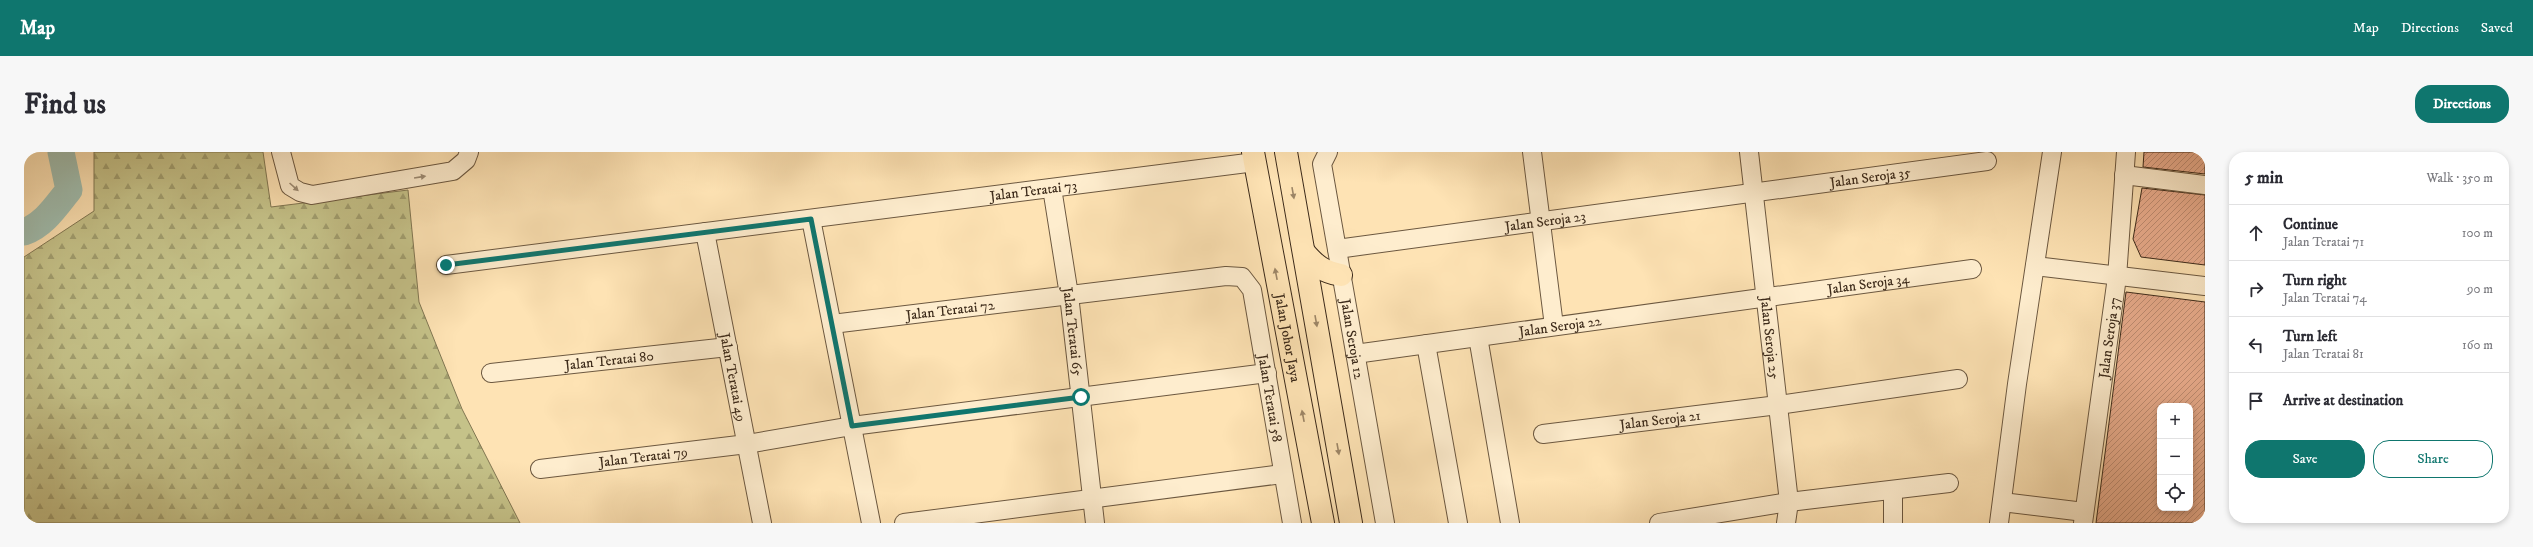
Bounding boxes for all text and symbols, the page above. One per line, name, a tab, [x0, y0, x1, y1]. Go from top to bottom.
text: Map	[20, 17, 55, 40]
text: Map	[2353, 19, 2379, 37]
text: Directions	[2401, 19, 2459, 37]
text: Saved	[2481, 19, 2513, 37]
button: Directions	[2415, 85, 2509, 123]
text: Find us	[24, 87, 106, 122]
street label: Jalan Seroja 35	[1827, 163, 1912, 192]
text: 5 min	[2245, 167, 2283, 189]
text: Walk · 350 m	[2426, 170, 2493, 186]
one-way arrow	[414, 173, 426, 179]
street label: Jalan Teratai 73	[987, 177, 1078, 206]
one-way arrow	[289, 183, 299, 192]
one-way arrow	[1291, 187, 1297, 199]
street label: Jalan Seroja 23	[1502, 207, 1587, 236]
text: Continue	[2283, 215, 2338, 234]
icon: ahead	[2245, 222, 2267, 244]
text: 100 m	[2462, 225, 2493, 241]
text: Jalan Teratai 71	[2283, 234, 2364, 250]
route end	[437, 256, 455, 274]
one-way arrow	[1273, 268, 1279, 280]
street label: Jalan Seroja 34	[1824, 270, 1911, 299]
text: Turn right	[2283, 271, 2346, 290]
icon: right	[2245, 278, 2267, 300]
text: 90 m	[2467, 281, 2493, 297]
street label: Jalan Teratai 65	[1058, 284, 1086, 377]
street label: Jalan Johor Jaya	[1270, 290, 1304, 384]
text: Jalan Teratai 74	[2283, 290, 2367, 306]
street label: Jalan Seroja 25	[1755, 294, 1783, 380]
street label: Jalan Teratai 72	[903, 296, 996, 325]
street label: Jalan Seroja 12	[1335, 296, 1368, 381]
street label: Jalan Seroja 37	[2095, 296, 2124, 382]
street label: Jalan Seroja 22	[1516, 312, 1603, 342]
one-way arrow	[1313, 315, 1319, 327]
text: Turn left	[2283, 327, 2337, 346]
street label: Jalan Teratai 49	[715, 330, 750, 423]
icon: left	[2245, 334, 2267, 356]
text: 160 m	[2462, 337, 2493, 353]
text: Jalan Teratai 81	[2283, 346, 2364, 362]
street label: Jalan Teratai 80	[562, 347, 655, 375]
street label: Jalan Teratai 58	[1253, 351, 1286, 444]
route start	[1072, 388, 1090, 406]
icon: arrive	[2245, 390, 2267, 412]
text: Arrive at destination	[2283, 391, 2403, 410]
map controls	[2157, 403, 2193, 511]
button: +	[2157, 403, 2193, 439]
street label: Jalan Seroja 21	[1617, 407, 1702, 435]
one-way arrow	[1299, 410, 1305, 422]
button: −	[2157, 439, 2193, 475]
button: Save	[2245, 440, 2365, 478]
button: Share	[2373, 440, 2493, 478]
street label: Jalan Teratai 79	[596, 443, 689, 472]
one-way arrow	[1335, 443, 1341, 455]
button: locate	[2157, 475, 2193, 511]

